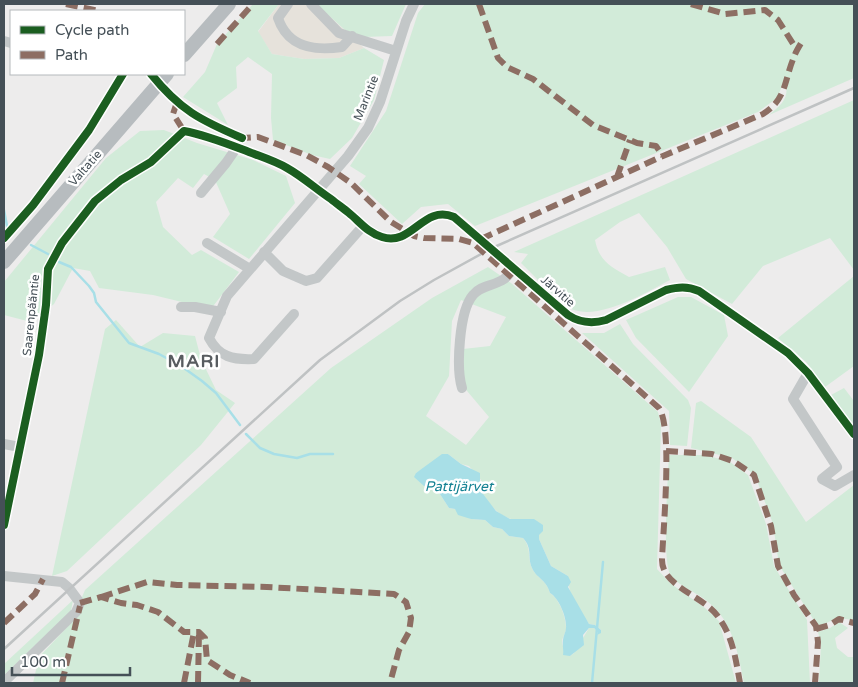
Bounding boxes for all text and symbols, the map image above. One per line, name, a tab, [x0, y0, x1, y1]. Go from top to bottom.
legend	[10, 10, 185, 75]
text: Cycle path	[55, 21, 129, 39]
text: Path	[55, 46, 88, 64]
street label: Marintie	[351, 73, 381, 123]
street label: Valtatie	[66, 147, 105, 189]
street label: Järvitie	[538, 272, 578, 310]
street label: Saarenpääntie	[20, 273, 42, 357]
district label: MARI	[168, 350, 220, 372]
water label: Pattijärvet	[425, 478, 495, 495]
scale bar	[12, 644, 130, 676]
text: 100 m	[20, 653, 66, 671]

